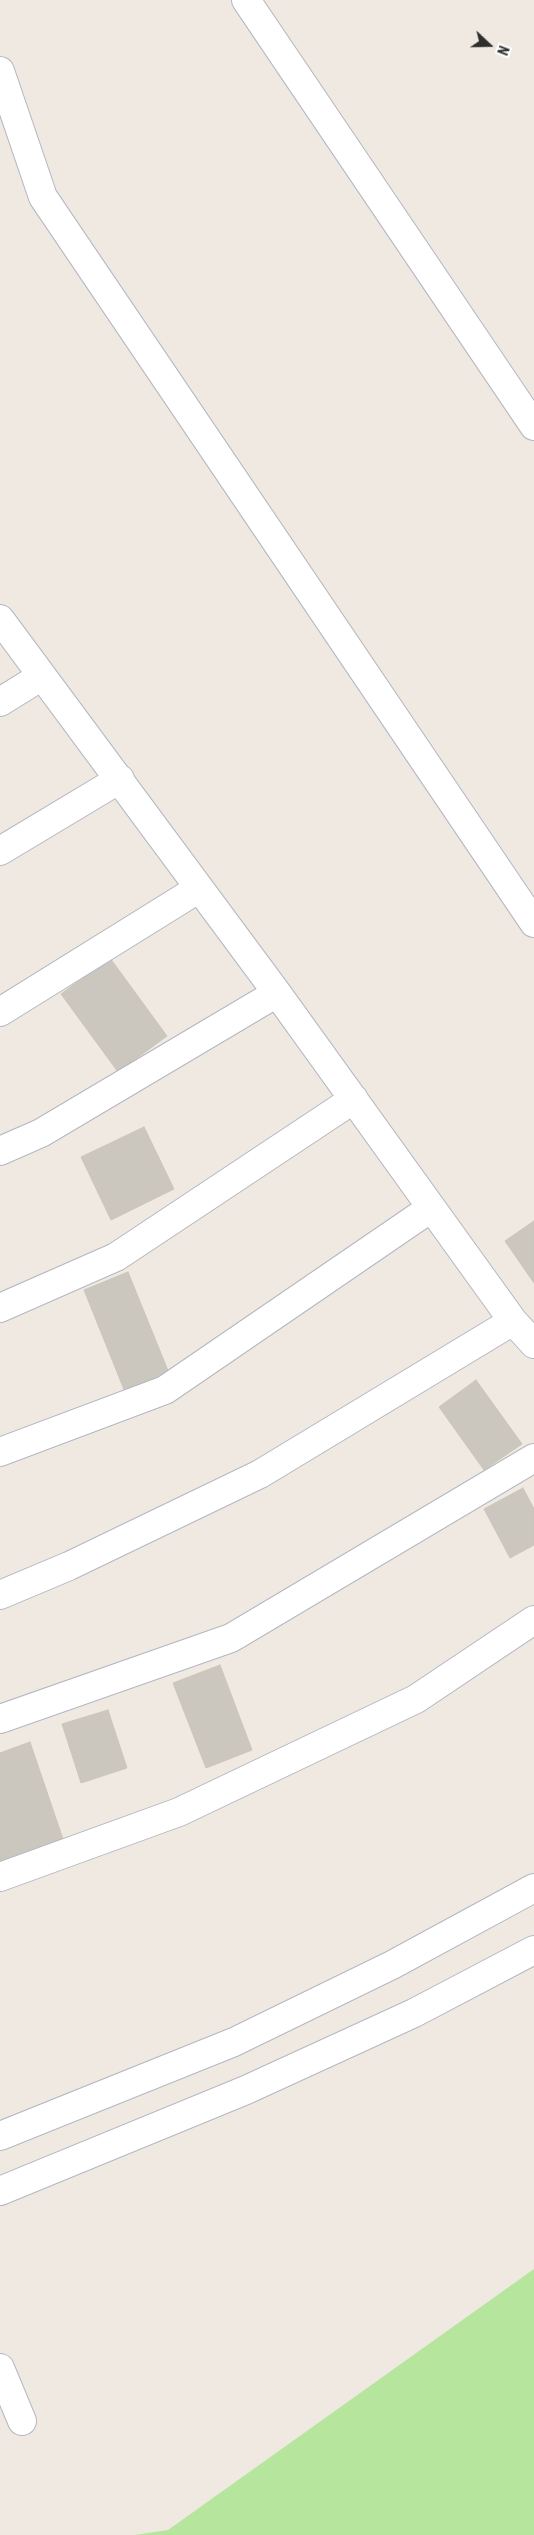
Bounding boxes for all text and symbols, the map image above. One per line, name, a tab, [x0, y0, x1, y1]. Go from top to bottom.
north arrow	[464, 20, 514, 70]
text: N	[494, 43, 512, 57]

